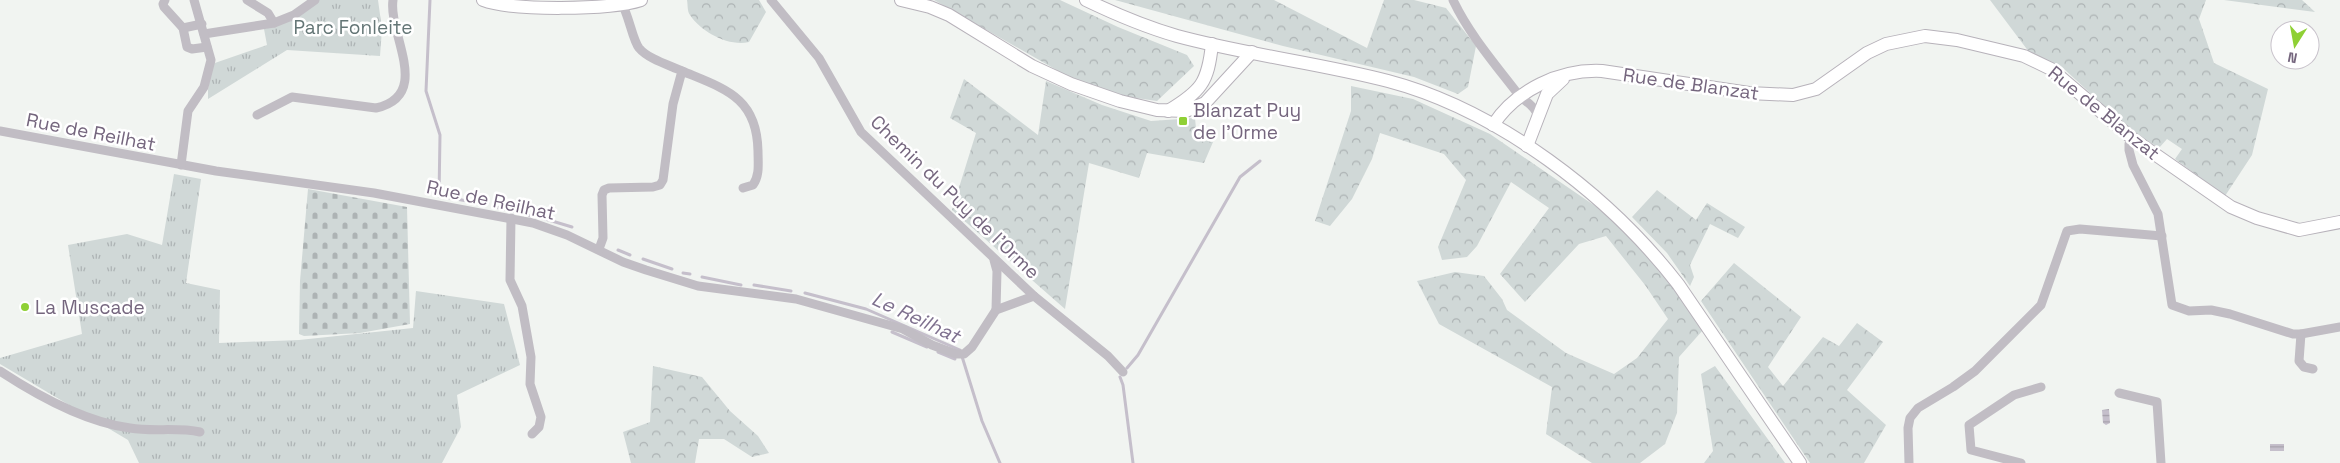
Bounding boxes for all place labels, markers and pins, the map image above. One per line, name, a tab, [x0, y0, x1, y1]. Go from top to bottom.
place label: Blanzat Puy de l'Orme	[1193, 98, 1301, 145]
marker: Blanzat Puy de l'Orme	[1177, 115, 1189, 127]
place label: La Muscade	[35, 295, 145, 320]
marker: La Muscade	[19, 301, 31, 313]

